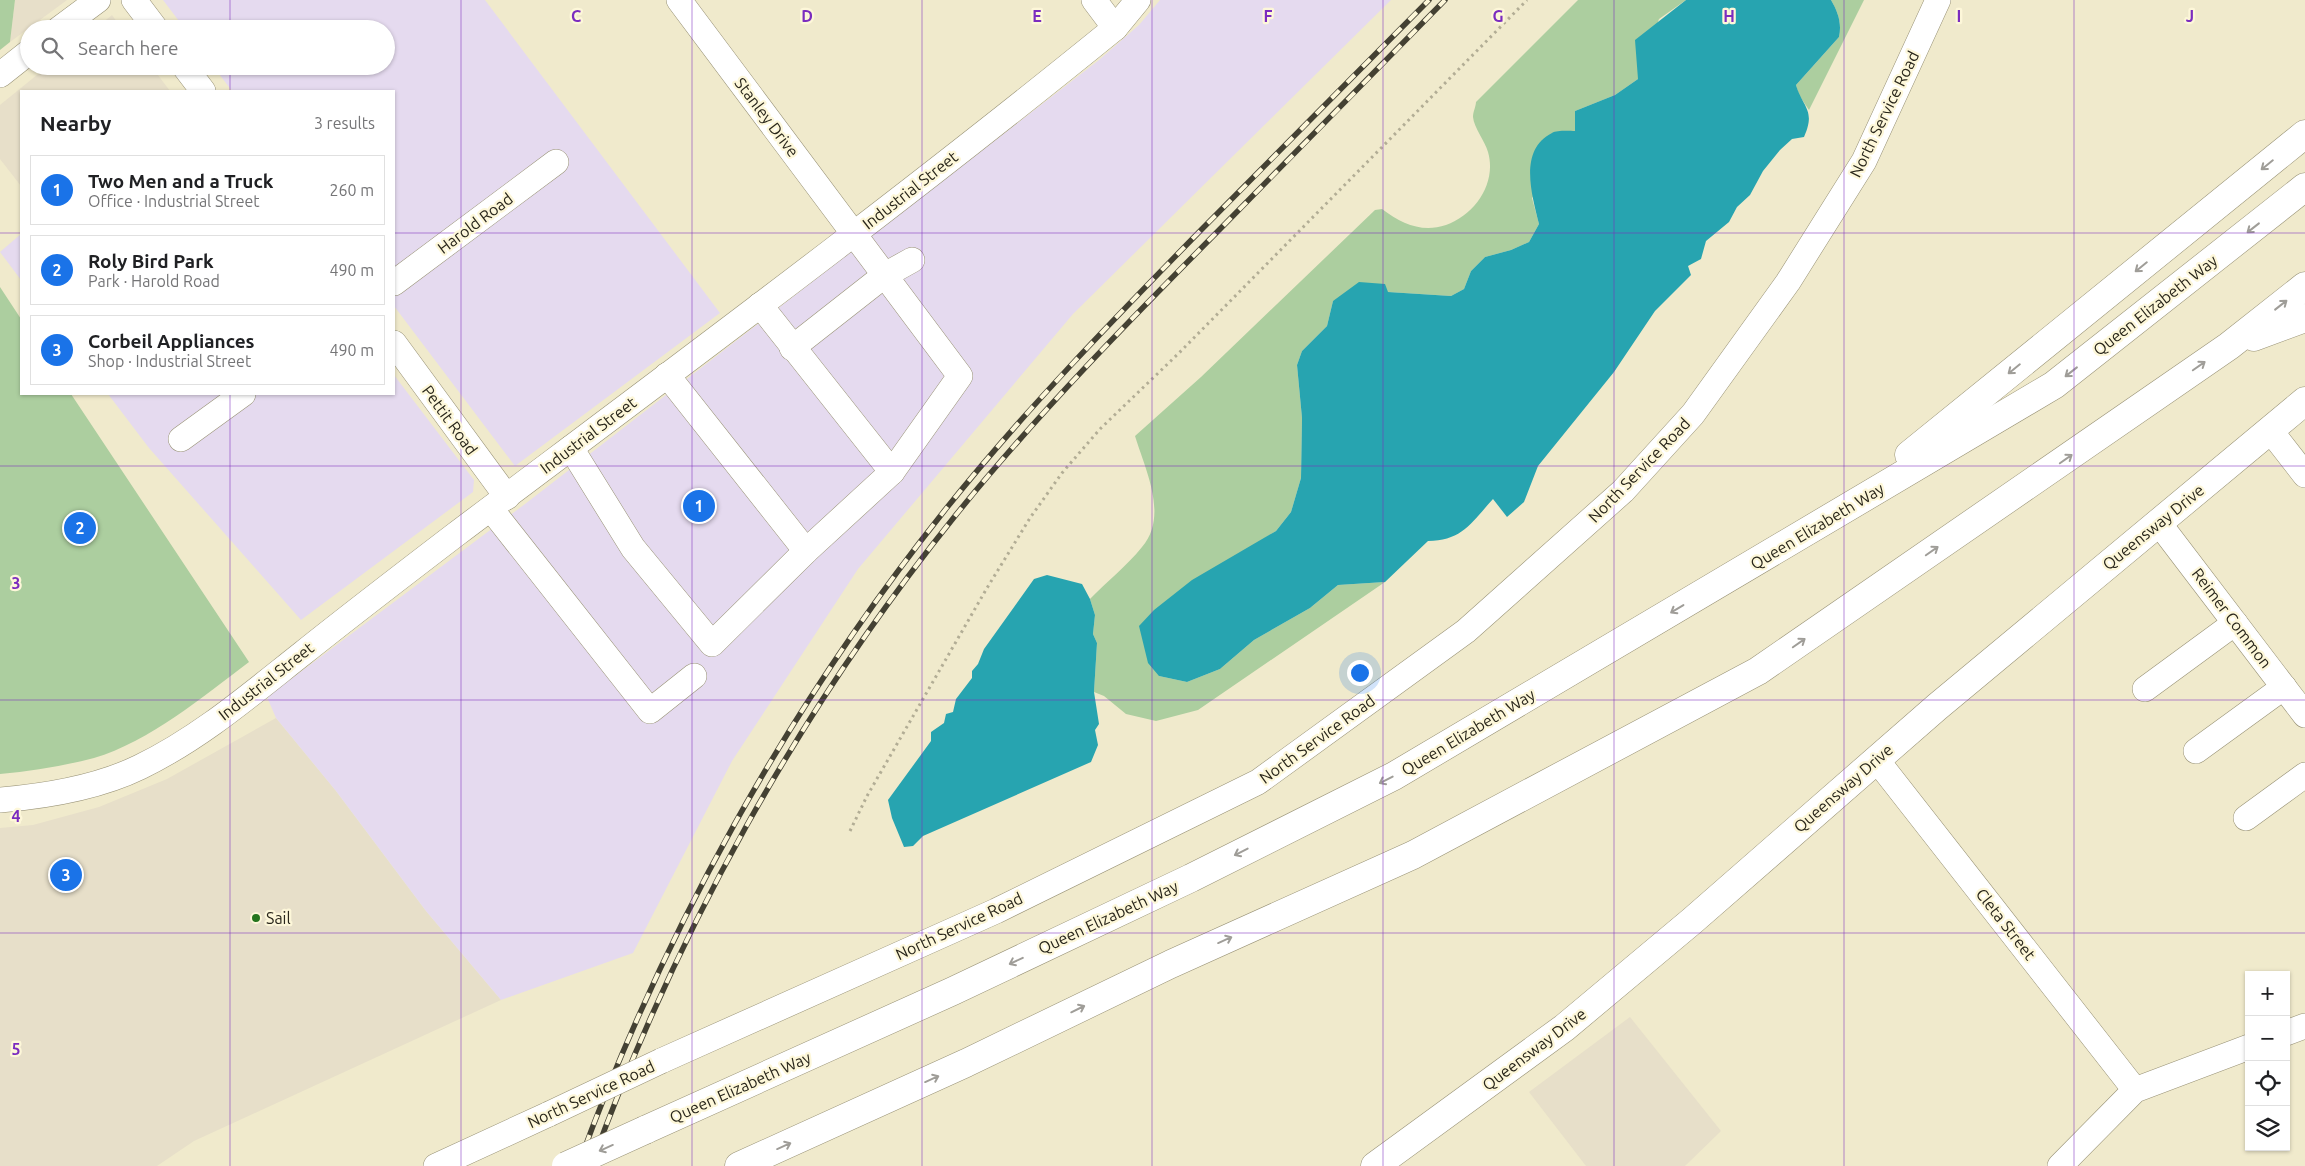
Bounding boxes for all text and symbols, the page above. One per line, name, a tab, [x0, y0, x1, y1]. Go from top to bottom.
text: C	[571, 7, 581, 25]
text: D	[801, 7, 813, 25]
text: E	[1032, 7, 1042, 25]
text: F	[1264, 7, 1273, 25]
text: G	[1492, 7, 1504, 25]
text: H	[1723, 7, 1735, 25]
text: I	[1957, 7, 1961, 25]
text: J	[2186, 7, 2194, 25]
search box	[20, 20, 395, 75]
icon: search	[38, 34, 66, 62]
text: Search here	[78, 37, 178, 59]
street label: North Service Road	[1846, 48, 1922, 180]
street label: Stanley Drive	[731, 74, 803, 160]
text: Nearby	[40, 111, 111, 135]
text: 3 results	[314, 114, 375, 132]
street label: Industrial Street	[859, 147, 962, 233]
one-way arrow	[2261, 160, 2274, 171]
text: Two Men and a Truck	[88, 170, 273, 192]
text: 1	[52, 181, 62, 199]
text: 260 m	[329, 181, 374, 199]
street label: Harold Road	[434, 189, 516, 257]
text: Office · Industrial Street	[88, 192, 260, 210]
one-way arrow	[2246, 223, 2260, 233]
text: Roly Bird Park	[88, 250, 214, 272]
street label: Queen Elizabeth Way	[2089, 251, 2221, 359]
text: 2	[52, 261, 62, 279]
text: 490 m	[329, 261, 374, 279]
one-way arrow	[2135, 262, 2148, 273]
text: Park · Harold Road	[88, 272, 220, 290]
one-way arrow	[2274, 300, 2287, 311]
text: Corbeil Appliances	[88, 330, 255, 352]
text: 3	[52, 341, 62, 359]
text: 490 m	[329, 341, 374, 359]
text: Shop · Industrial Street	[88, 352, 251, 370]
one-way arrow	[2192, 361, 2206, 371]
one-way arrow	[2008, 364, 2021, 375]
one-way arrow	[2064, 366, 2077, 377]
street label: Pettit Road	[419, 382, 481, 458]
street label: Industrial Street	[536, 393, 640, 477]
street label: North Service Road	[1585, 414, 1693, 526]
one-way arrow	[2059, 454, 2073, 464]
street label: Queen Elizabeth Way	[1747, 479, 1887, 573]
street label: Queensway Drive	[2099, 481, 2207, 573]
pin: 1	[683, 487, 715, 525]
pin: 2	[64, 509, 96, 547]
one-way arrow	[1925, 546, 1939, 556]
street label: Reimer Common	[2189, 565, 2275, 671]
text: 3	[11, 574, 21, 592]
one-way arrow	[1671, 604, 1685, 614]
street label: Industrial Street	[215, 638, 318, 724]
one-way arrow	[1791, 638, 1805, 648]
your location	[1347, 660, 1373, 686]
street label: Queen Elizabeth Way	[1398, 685, 1538, 779]
street label: North Service Road	[1256, 691, 1378, 787]
street label: Queensway Drive	[1790, 740, 1896, 836]
one-way arrow	[1379, 775, 1394, 785]
text: 4	[11, 807, 21, 825]
one-way arrow	[1234, 848, 1249, 857]
pin: 3	[50, 856, 82, 894]
street label: Queen Elizabeth Way	[1035, 877, 1181, 957]
street label: Cleta Street	[1973, 885, 2040, 964]
street label: North Service Road	[893, 889, 1025, 963]
place label: Sail	[266, 909, 291, 927]
marker: Sail	[250, 912, 262, 924]
one-way arrow	[1217, 934, 1232, 944]
one-way arrow	[1009, 957, 1024, 966]
map controls	[2245, 971, 2290, 1151]
button: +	[2245, 971, 2290, 1016]
one-way arrow	[1070, 1004, 1085, 1013]
street label: Queensway Drive	[1479, 1004, 1589, 1094]
button: −	[2245, 1016, 2290, 1061]
text: 5	[11, 1040, 21, 1058]
street label: Queen Elizabeth Way	[667, 1048, 813, 1126]
street label: North Service Road	[525, 1057, 657, 1131]
button: locate	[2245, 1061, 2290, 1106]
one-way arrow	[924, 1074, 939, 1083]
button: layers	[2245, 1106, 2290, 1151]
one-way arrow	[776, 1141, 791, 1150]
one-way arrow	[599, 1144, 614, 1154]

